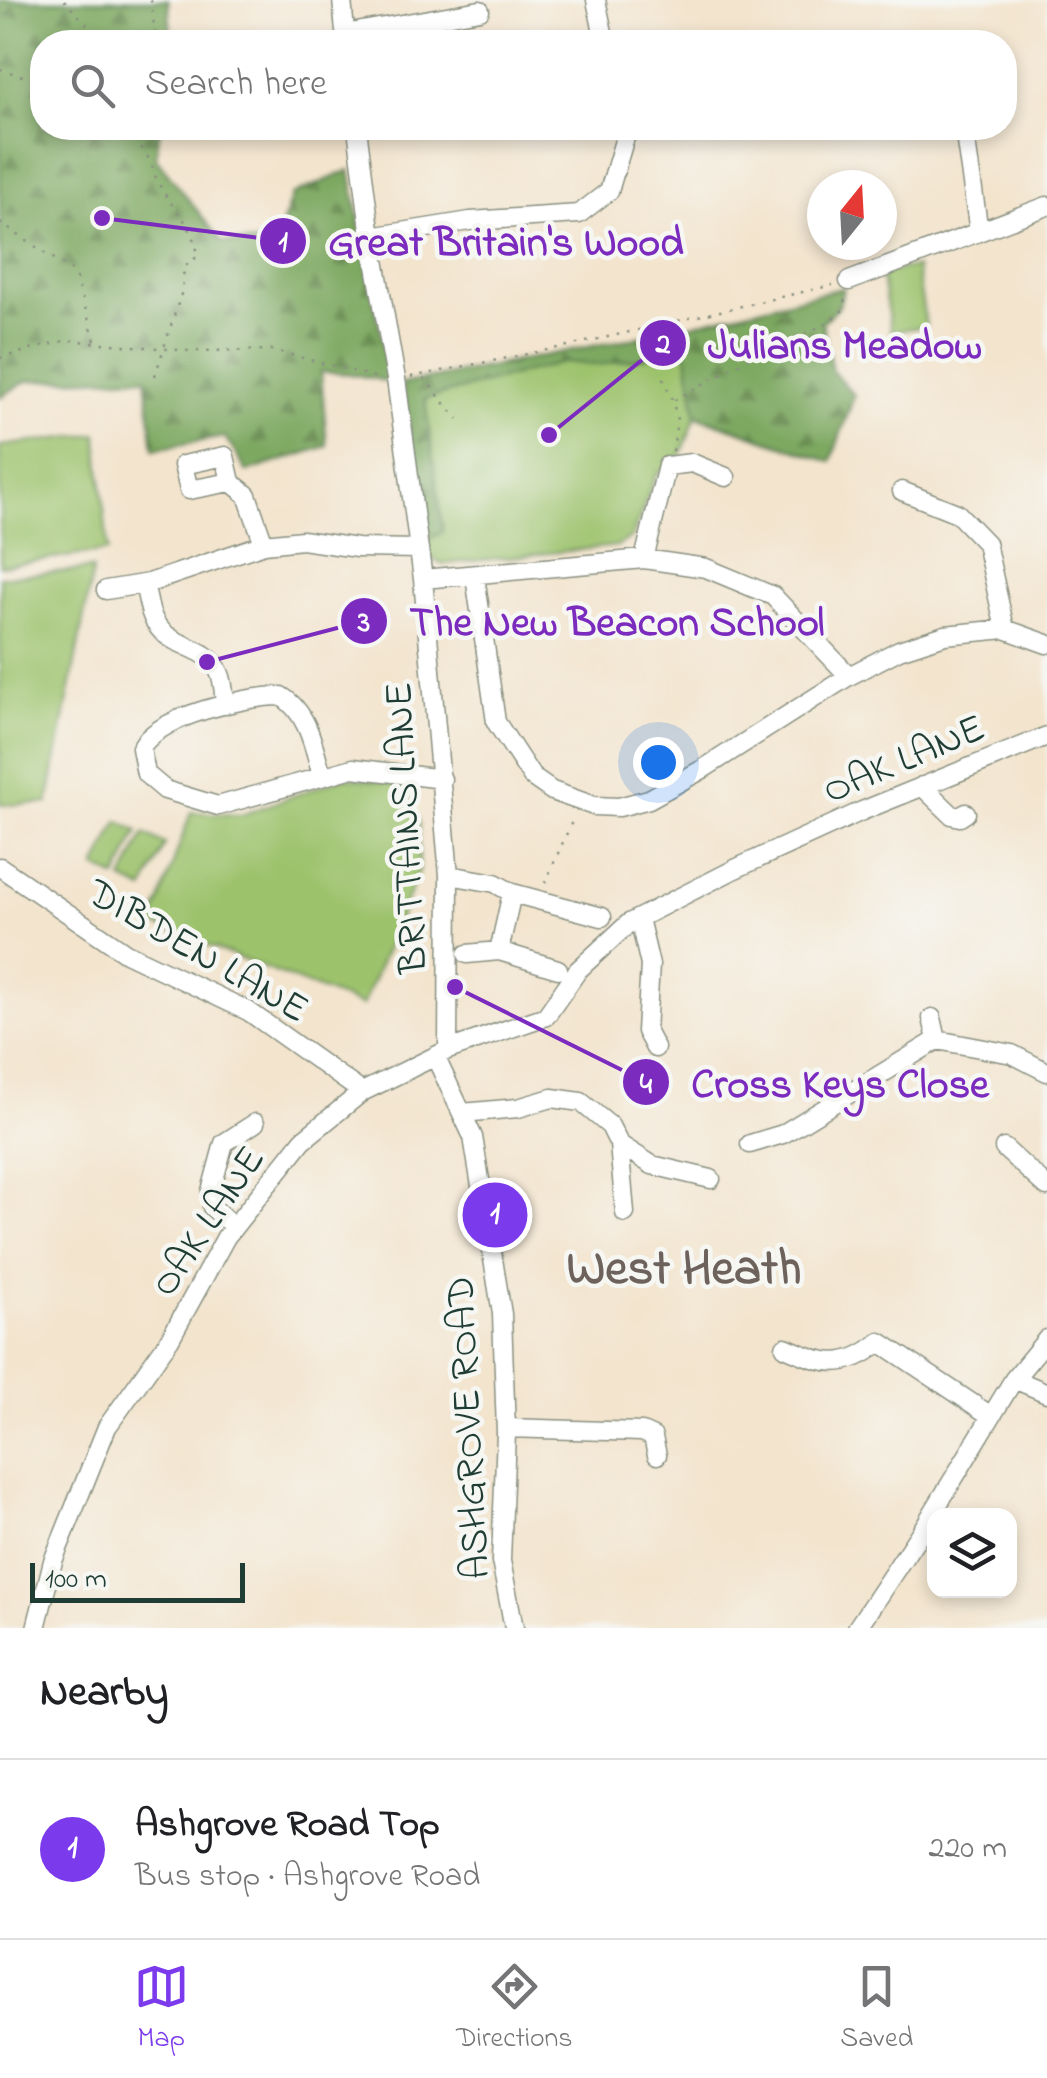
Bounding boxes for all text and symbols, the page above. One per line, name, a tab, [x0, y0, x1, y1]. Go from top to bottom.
search box	[30, 30, 1017, 140]
text: Search here	[145, 57, 327, 113]
icon: search	[65, 58, 120, 113]
north arrow	[807, 170, 897, 260]
callout: Great Britain's Wood	[258, 205, 704, 277]
text: Great Britain's Wood	[328, 214, 684, 275]
text: 1	[278, 222, 288, 266]
callout: Julians Meadow	[638, 307, 1002, 379]
text: Julians Meadow	[708, 317, 982, 378]
text: 2	[655, 324, 671, 368]
callout: The New Beacon School	[339, 585, 844, 657]
text: The New Beacon School	[409, 594, 825, 655]
text: 3	[357, 602, 370, 646]
street label: BRITTAINS LANE	[371, 681, 446, 976]
street label: OAK LANE	[815, 701, 995, 822]
your location	[633, 737, 684, 788]
street label: DIBDEN LANE	[74, 865, 318, 1040]
callout: Cross Keys Close	[621, 1046, 1009, 1118]
text: Cross Keys Close	[691, 1056, 990, 1117]
text: 4	[640, 1064, 653, 1108]
street label: OAK LANE	[137, 1135, 282, 1310]
pin: 1	[462, 1178, 528, 1252]
district label: West Heath	[567, 1234, 801, 1307]
street label: ASHGROVE ROAD	[433, 1275, 508, 1581]
map controls	[927, 1508, 1017, 1598]
button: layers	[927, 1508, 1017, 1598]
scale bar	[30, 1558, 245, 1602]
text: 100 m	[45, 1560, 107, 1601]
text: Nearby	[40, 1663, 168, 1724]
text: Ashgrove Road Top	[135, 1798, 440, 1854]
text: 1	[67, 1826, 78, 1873]
text: 220 m	[929, 1826, 1007, 1873]
text: Bus stop · Ashgrove Road	[135, 1854, 480, 1901]
tab: Map	[134, 1959, 189, 2060]
tab: Directions	[456, 1959, 573, 2060]
tab: Saved	[840, 1959, 913, 2060]

